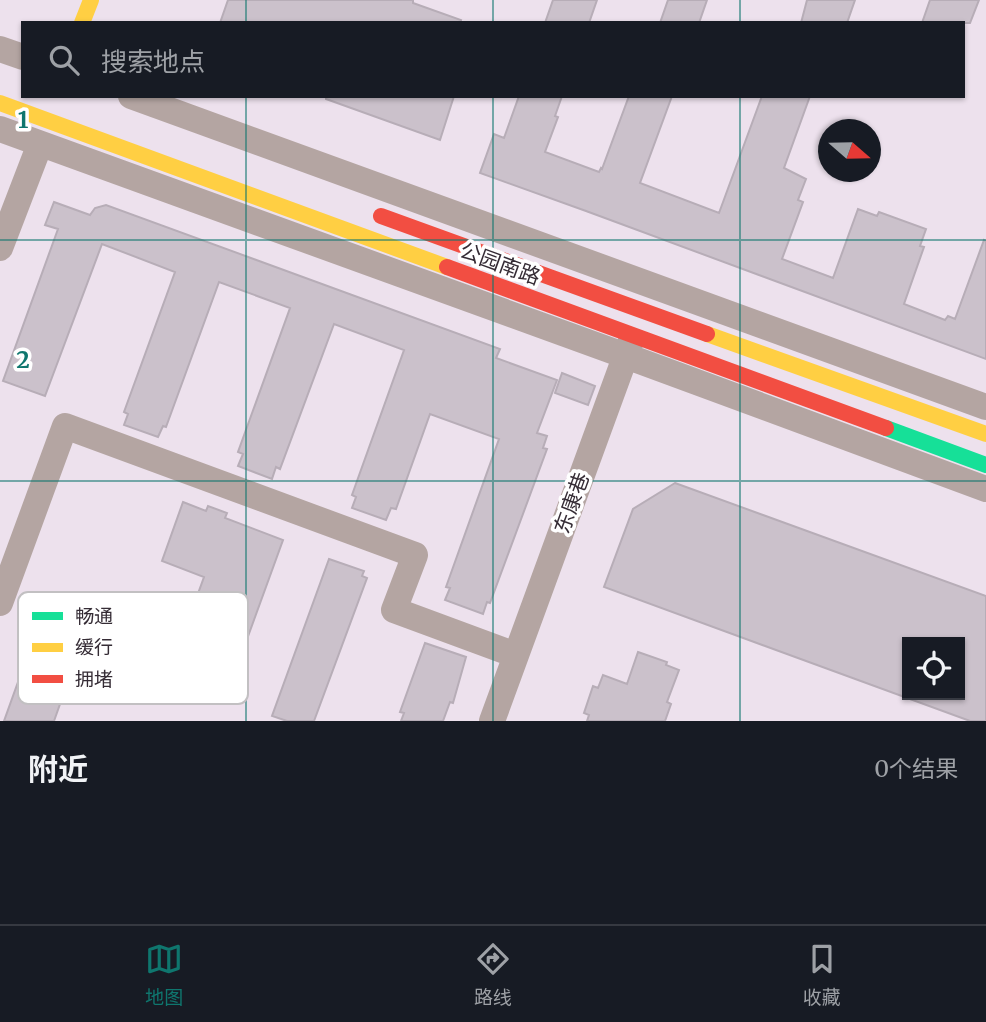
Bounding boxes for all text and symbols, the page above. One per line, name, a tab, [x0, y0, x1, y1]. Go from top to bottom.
search box	[21, 21, 965, 98]
icon: search	[45, 41, 83, 79]
text: 搜索地点	[101, 45, 205, 78]
text: 1	[18, 105, 29, 134]
north arrow	[818, 119, 881, 182]
street label: 公园南路	[456, 236, 544, 291]
text: 2	[16, 345, 30, 374]
street label: 东康巷	[548, 469, 595, 537]
legend	[18, 592, 248, 704]
text: 畅通	[75, 604, 113, 628]
text: 缓行	[75, 635, 113, 659]
map controls	[902, 637, 965, 700]
button: locate	[902, 637, 965, 700]
text: 拥堵	[75, 667, 113, 691]
text: 附近	[28, 750, 88, 788]
text: 0个结果	[874, 754, 958, 783]
tab: 地图	[145, 940, 183, 1009]
tab: 路线	[474, 940, 512, 1009]
tab: 收藏	[803, 940, 841, 1009]

